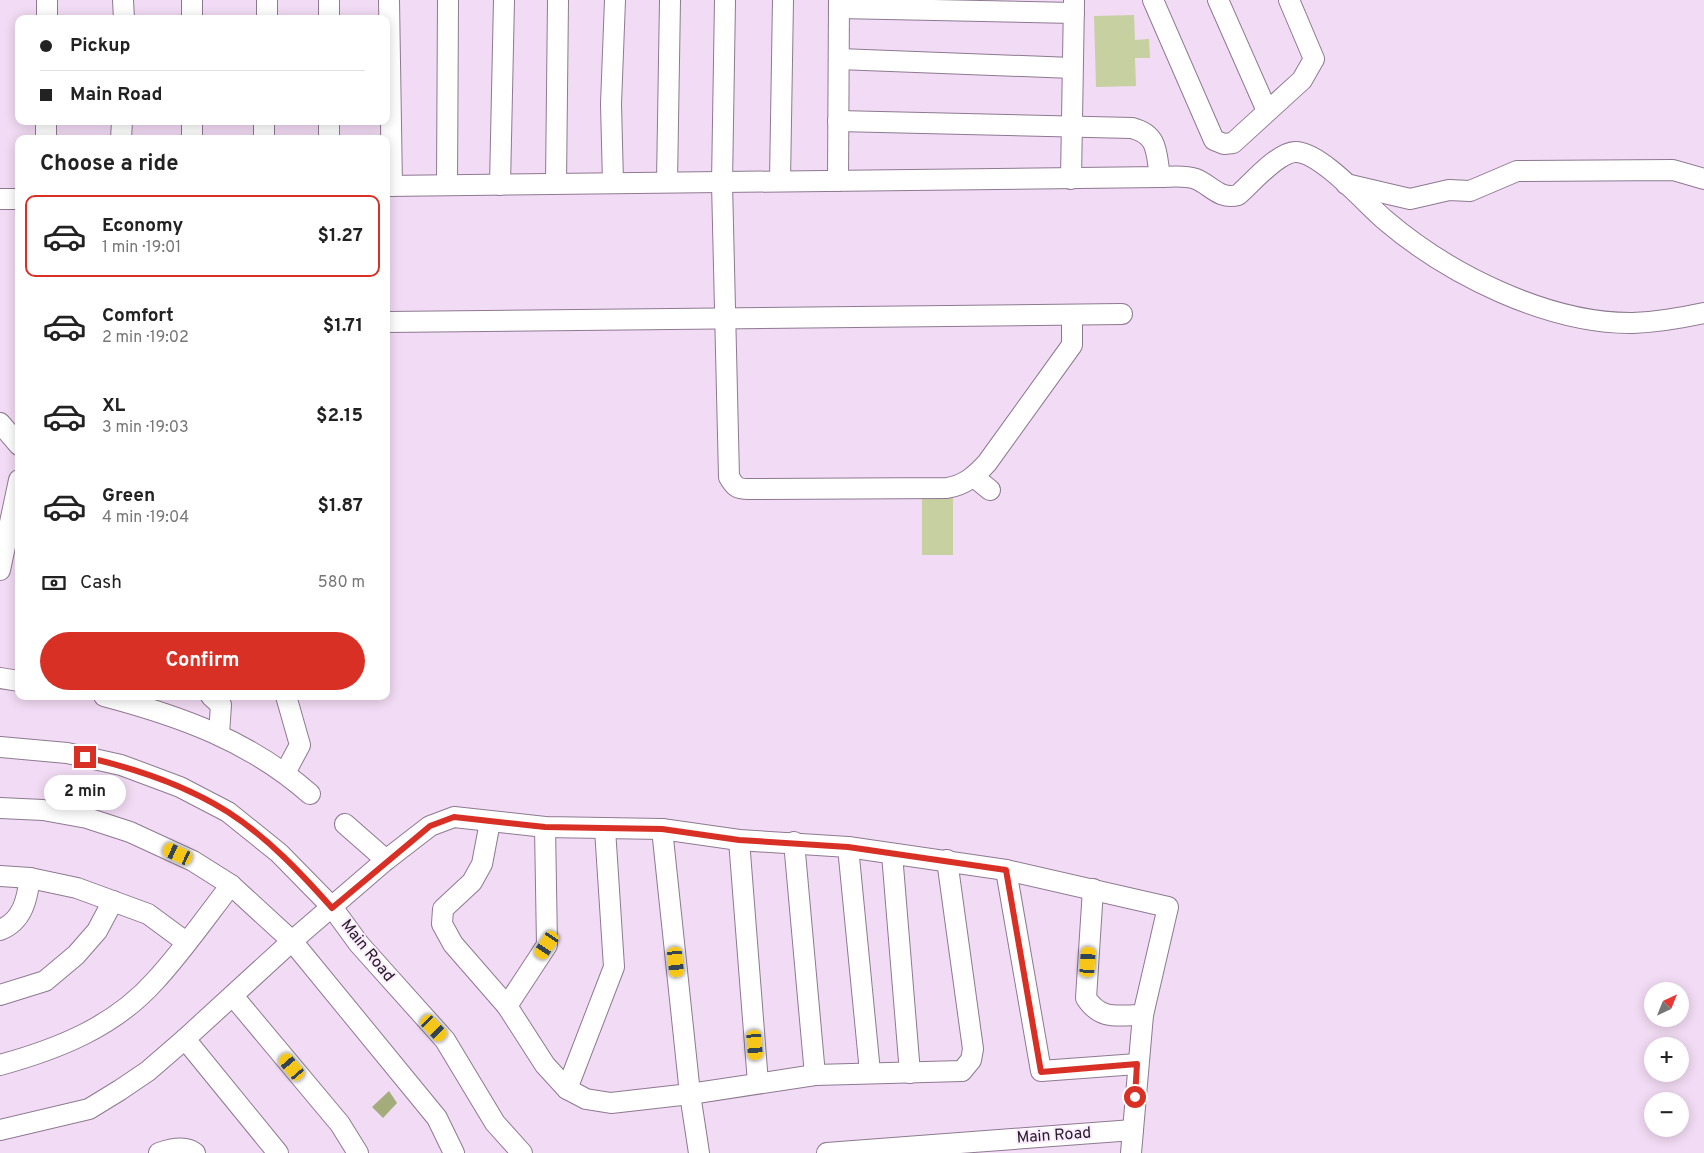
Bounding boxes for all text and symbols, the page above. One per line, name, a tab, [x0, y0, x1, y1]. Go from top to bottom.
text: Pickup	[70, 34, 130, 58]
text: Main Road	[70, 83, 162, 107]
text: Choose a ride	[40, 151, 178, 178]
icon: car	[42, 214, 87, 259]
text: Economy	[102, 214, 183, 238]
text: $1.27	[318, 224, 363, 248]
text: 1 min · 19:01	[102, 238, 181, 258]
icon: car	[42, 304, 87, 349]
text: Comfort	[102, 304, 174, 328]
text: $1.71	[323, 314, 363, 338]
text: 2 min · 19:02	[102, 328, 189, 348]
icon: car	[42, 394, 87, 439]
text: XL	[102, 394, 125, 418]
text: $2.15	[316, 404, 363, 428]
text: 3 min · 19:03	[102, 418, 189, 438]
icon: car	[42, 484, 87, 529]
text: Green	[102, 484, 155, 508]
text: $1.87	[317, 494, 363, 518]
text: 4 min · 19:04	[102, 508, 189, 528]
icon: cash	[40, 569, 68, 597]
text: Cash	[80, 571, 122, 595]
text: 580 m	[318, 573, 365, 593]
button: Confirm	[40, 632, 365, 690]
route end	[74, 746, 96, 768]
callout: 2 min	[44, 774, 126, 810]
text: 2 min	[64, 782, 106, 802]
car	[161, 841, 194, 867]
street label: Main Road	[336, 916, 398, 986]
car	[532, 928, 561, 962]
car	[666, 946, 685, 978]
car	[1079, 947, 1096, 977]
north arrow	[1644, 982, 1689, 1028]
map controls	[1644, 982, 1689, 1137]
car	[418, 1012, 449, 1044]
car	[746, 1029, 763, 1061]
button: +	[1644, 1037, 1689, 1082]
car	[276, 1051, 307, 1083]
route start	[1124, 1086, 1146, 1108]
button: −	[1644, 1092, 1689, 1137]
street label: Main Road	[1016, 1123, 1092, 1149]

